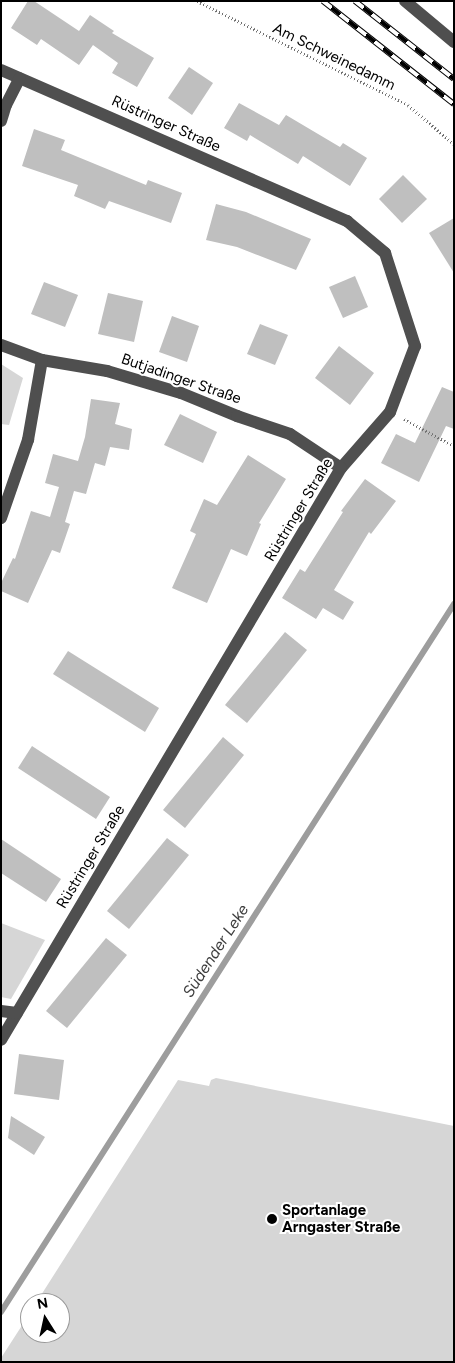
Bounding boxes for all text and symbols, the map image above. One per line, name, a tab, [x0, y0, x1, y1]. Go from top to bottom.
street label: Am Schweinedamm	[270, 20, 398, 94]
street label: Rüstringer Straße	[109, 92, 223, 156]
street label: Butjadinger Straße	[119, 350, 243, 408]
street label: Rüstringer Straße	[261, 455, 337, 565]
street label: Rüstringer Straße	[53, 802, 129, 912]
water label: Südender Leke	[179, 901, 253, 1001]
place label: Sportanlage Arngaster Straße	[282, 1201, 400, 1236]
marker: Sportanlage Arngaster Straße	[266, 1213, 278, 1225]
north arrow	[20, 1293, 70, 1343]
text: N	[36, 1294, 49, 1313]

